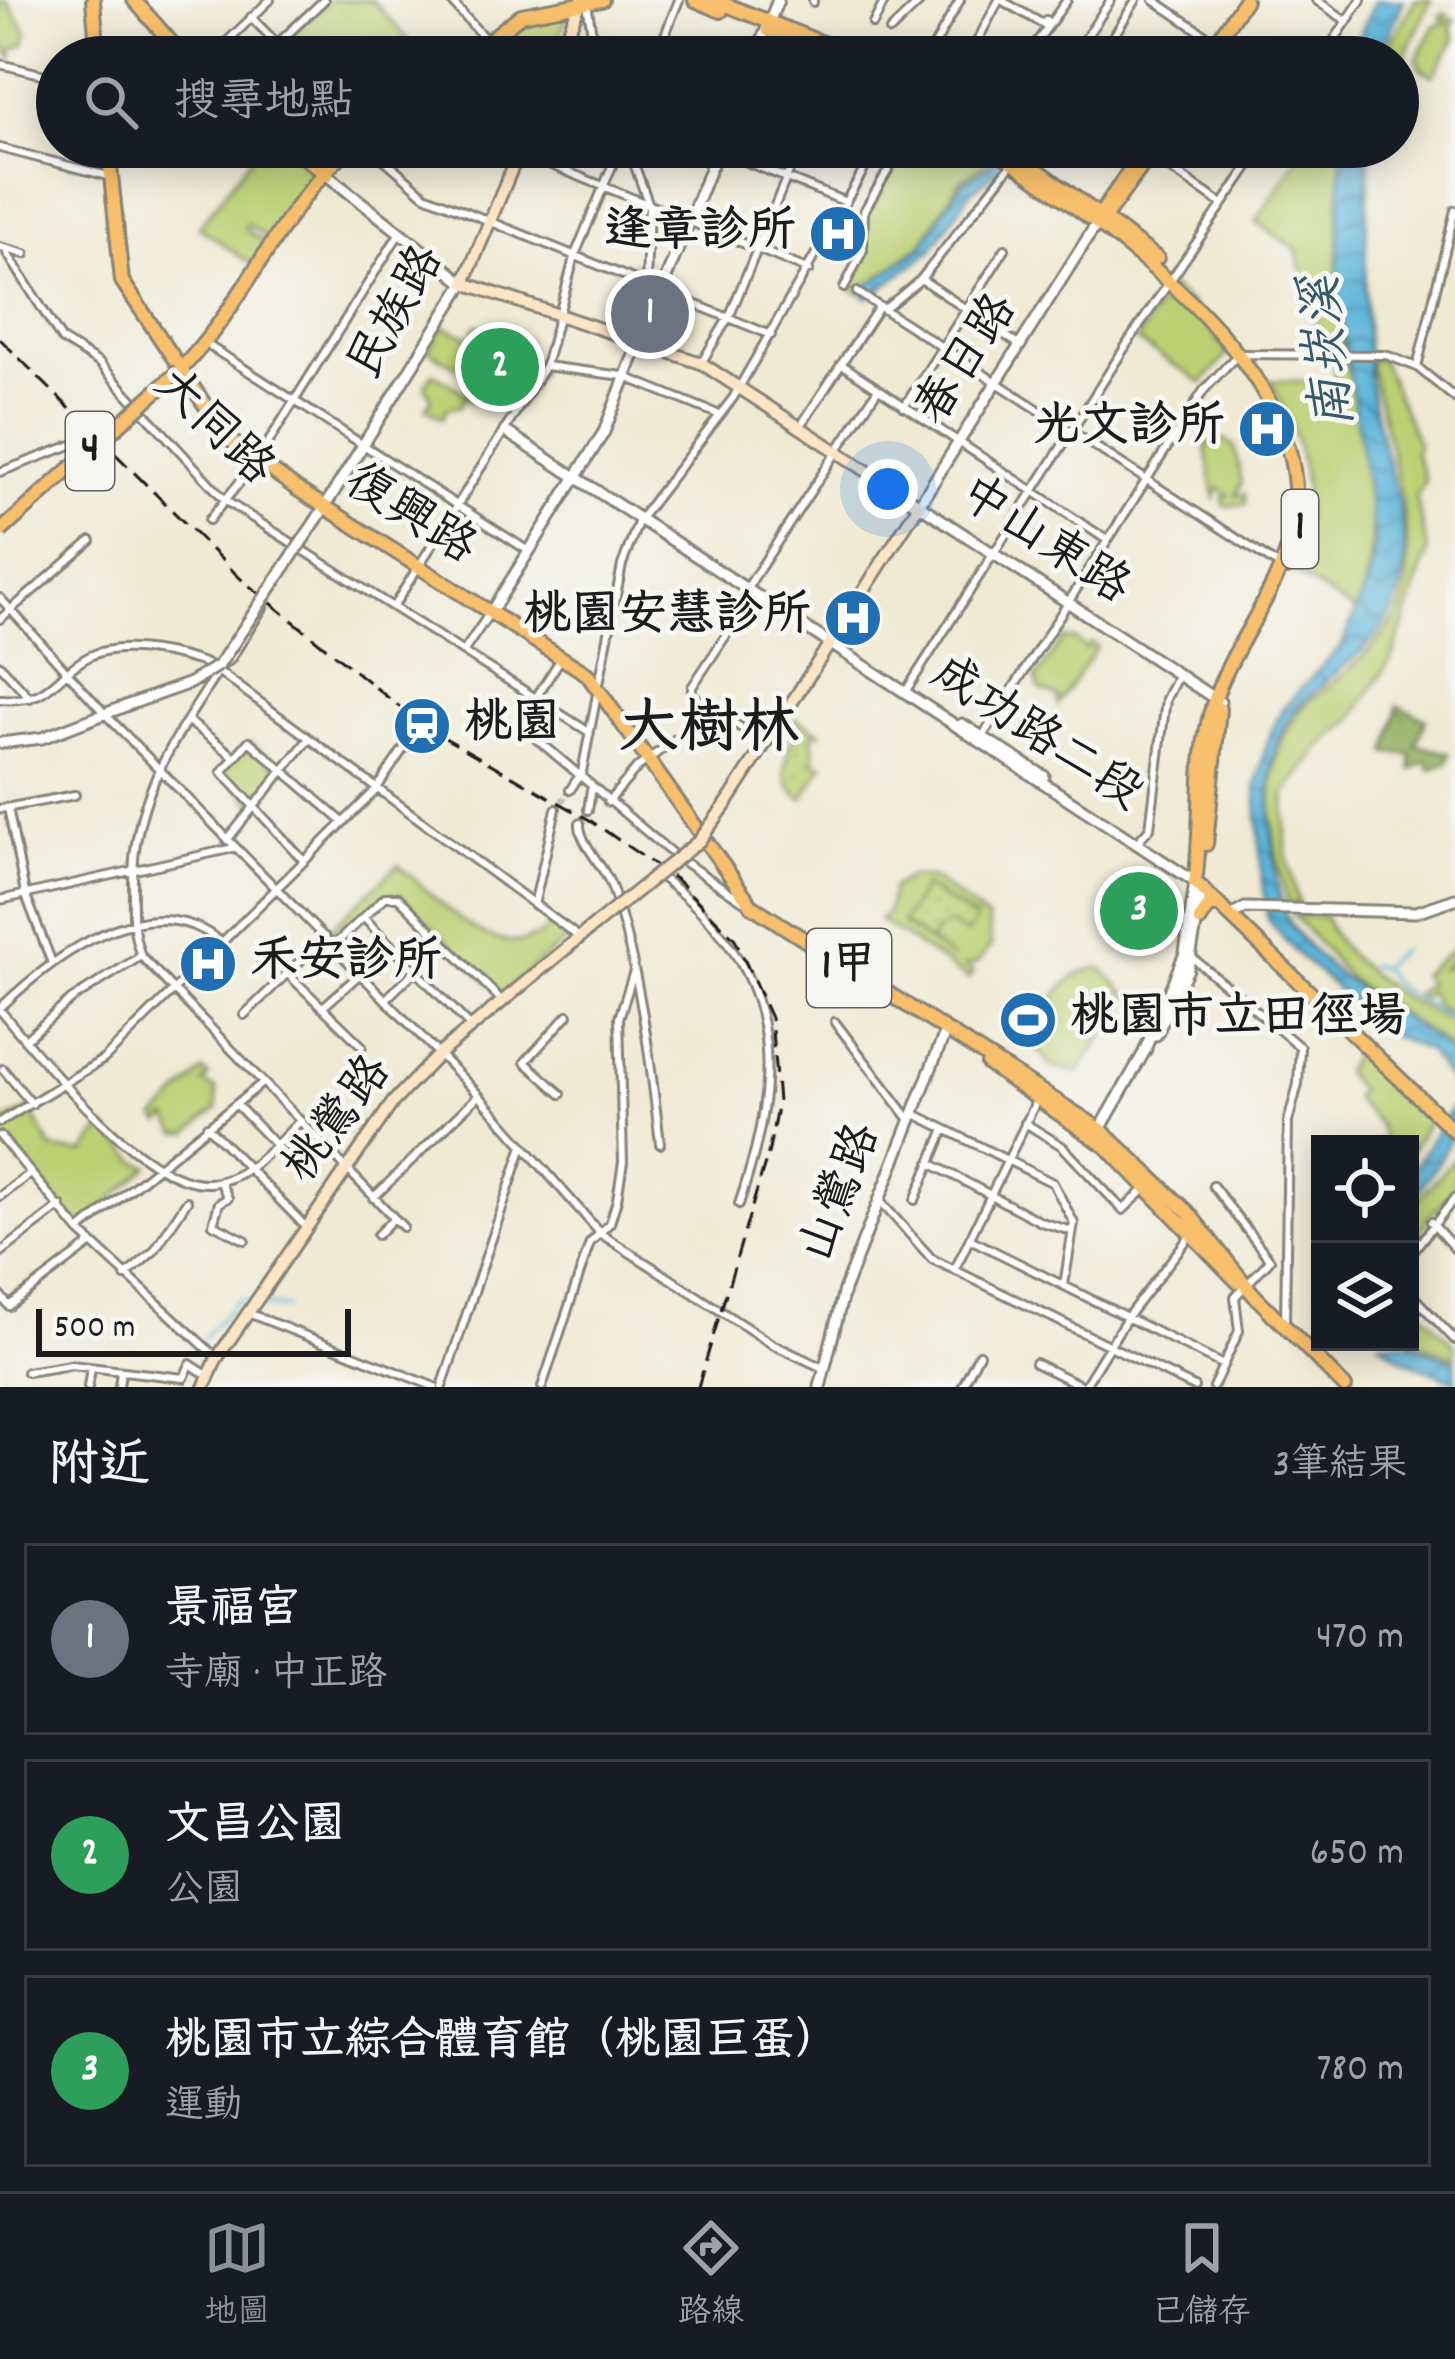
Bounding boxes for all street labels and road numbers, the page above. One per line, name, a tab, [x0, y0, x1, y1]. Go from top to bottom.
street label: 民族路	[334, 234, 464, 394]
street label: 春日路	[901, 282, 1037, 440]
street label: 大同路	[136, 354, 288, 504]
road number: 4	[66, 412, 114, 490]
street label: 復興路	[330, 450, 488, 584]
street label: 中山東路	[944, 462, 1142, 624]
road number: 1	[1282, 490, 1318, 568]
street label: 成功路二段	[916, 642, 1154, 830]
road number: 1甲	[807, 929, 891, 1007]
street label: 桃鶯路	[269, 1043, 411, 1199]
street label: 山鶯路	[785, 1114, 901, 1274]

